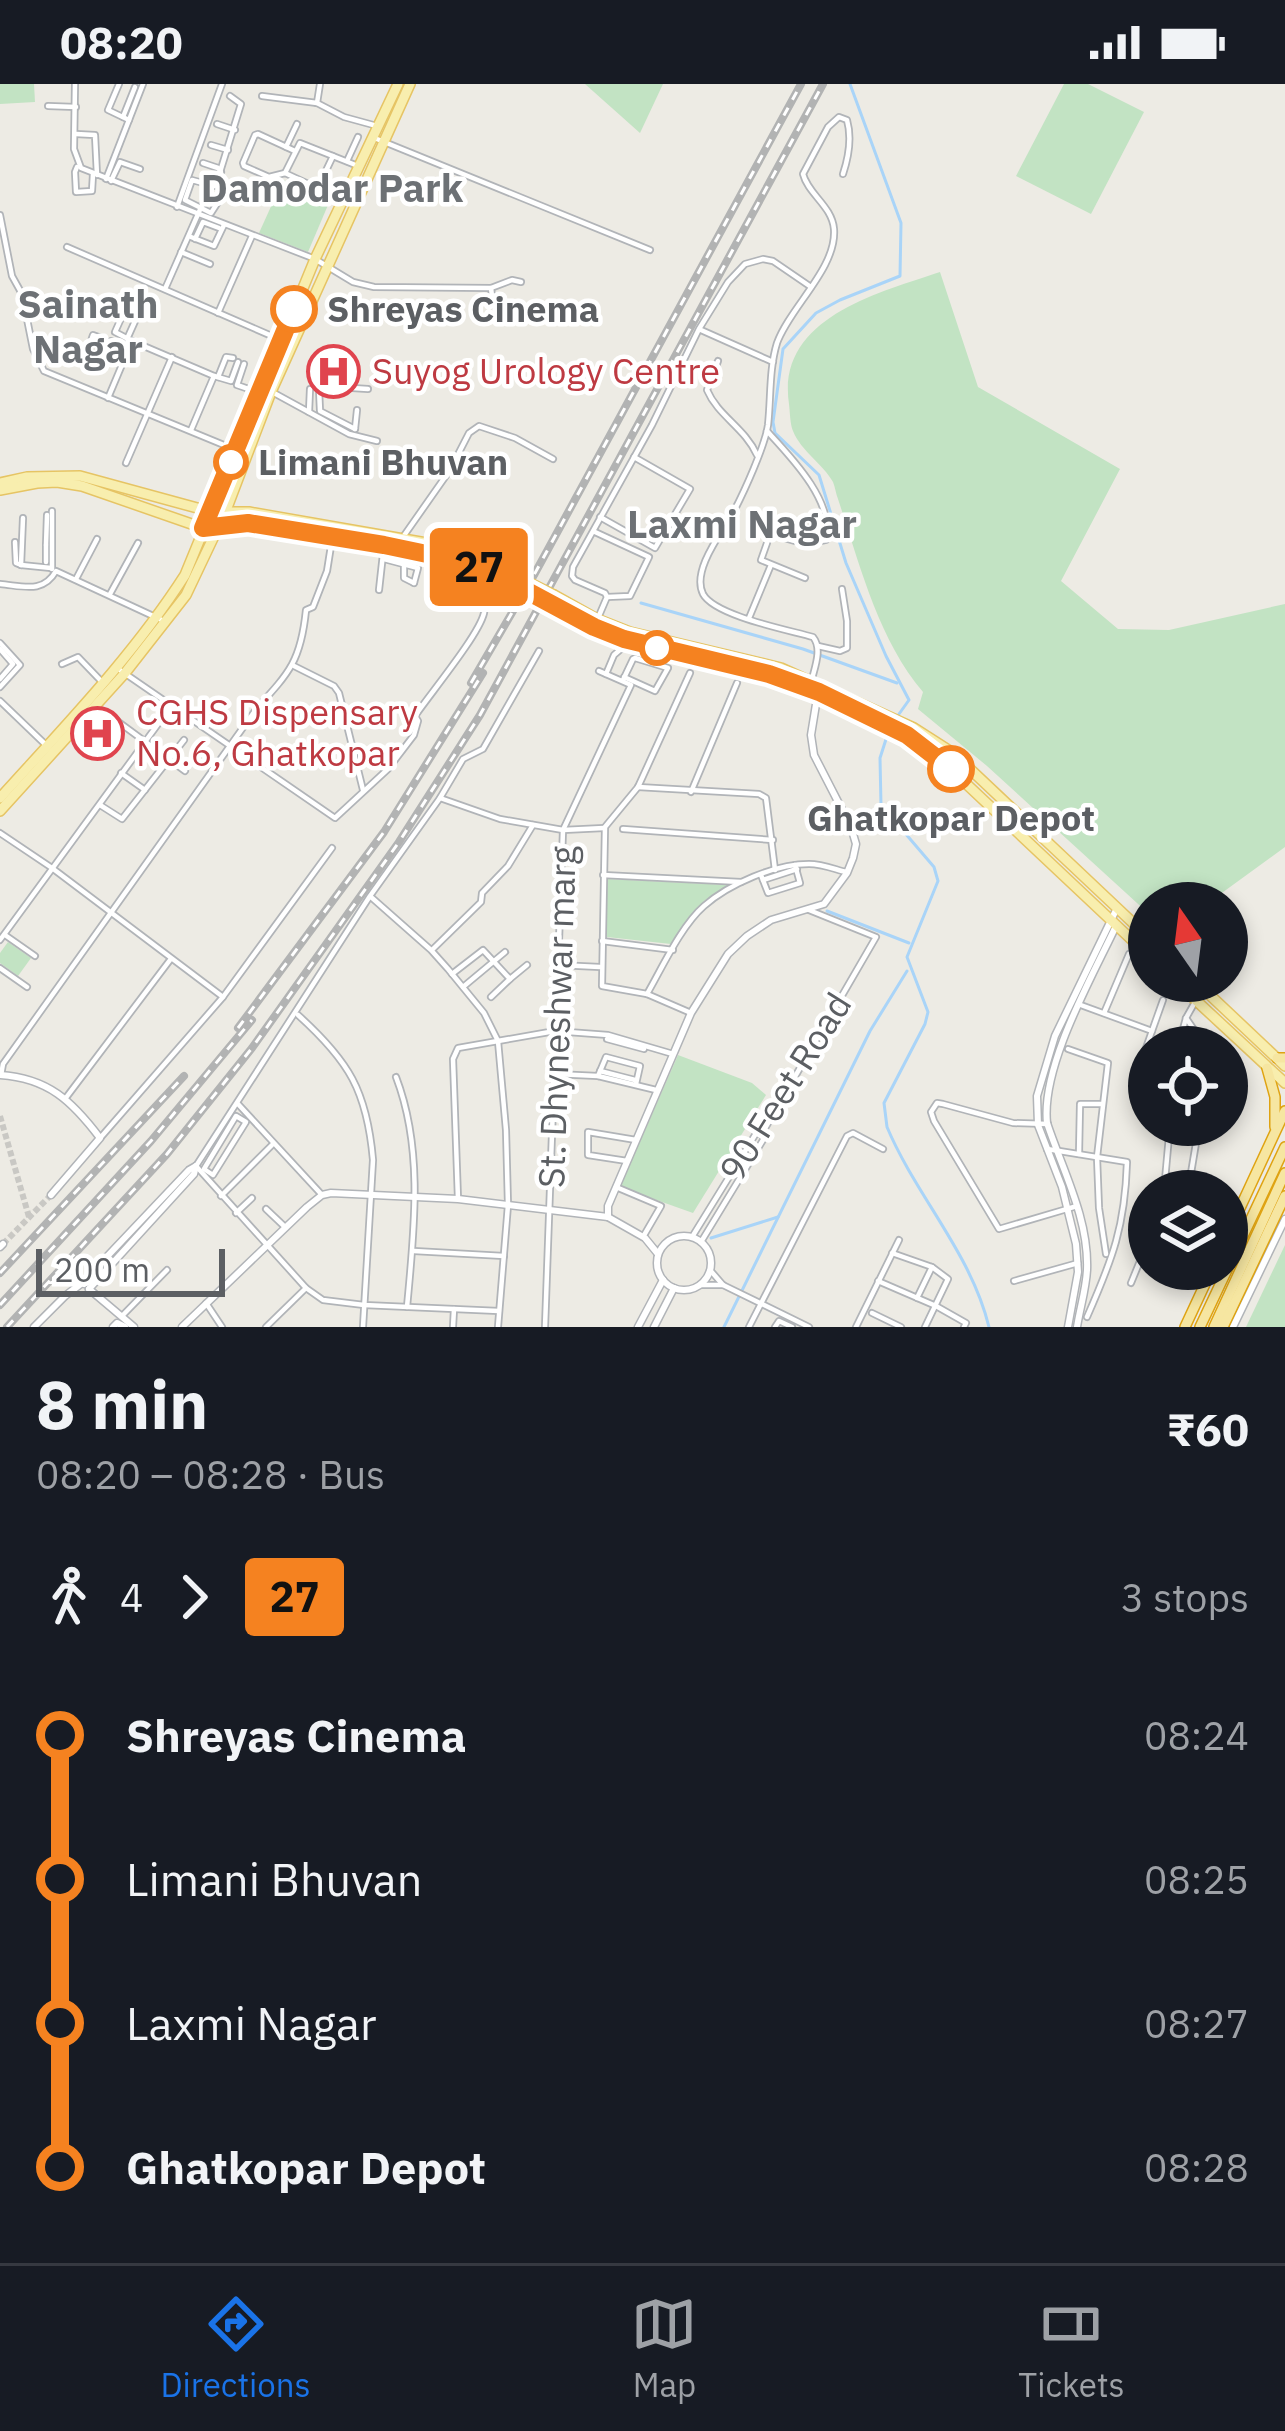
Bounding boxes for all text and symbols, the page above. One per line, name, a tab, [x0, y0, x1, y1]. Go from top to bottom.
text: 08:20	[60, 13, 183, 71]
district label: Damodar Park	[201, 162, 464, 213]
district label: Sainath Nagar	[17, 278, 159, 374]
place label: Shreyas Cinema	[327, 285, 599, 332]
marker: Shreyas Cinema	[272, 287, 316, 331]
hospital icon: Suyog Urology Centre	[305, 343, 361, 399]
place label: Suyog Urology Centre	[372, 347, 720, 394]
place label: Limani Bhuvan	[258, 438, 508, 485]
marker: Limani Bhuvan	[215, 446, 247, 478]
district label: Laxmi Nagar	[627, 498, 857, 549]
line badge: 27	[425, 528, 533, 606]
text: 27	[454, 539, 504, 594]
unlabelled marker	[641, 632, 673, 664]
place label: CGHS Dispensary No.6, Ghatkopar	[136, 688, 418, 776]
hospital icon: CGHS Dispensary No.6, Ghatkopar	[69, 705, 125, 761]
marker: Ghatkopar Depot	[929, 747, 973, 791]
place label: Ghatkopar Depot	[807, 794, 1095, 841]
street label: St. Dhyneshwar marg	[527, 845, 586, 1189]
north arrow	[1128, 882, 1248, 1002]
map controls	[1128, 882, 1248, 1290]
street label: 90 Feet Road	[708, 983, 861, 1190]
button: locate	[1128, 1026, 1248, 1146]
button: layers	[1128, 1170, 1248, 1290]
scale bar	[36, 1243, 225, 1296]
text: 200 m	[54, 1248, 150, 1291]
text: 8 min	[36, 1361, 208, 1447]
text: ₹60	[1167, 1400, 1249, 1458]
text: 08:20 – 08:28 · Bus	[36, 1449, 385, 1500]
icon: walk	[36, 1564, 102, 1630]
icon: forward	[161, 1564, 227, 1630]
text: 27	[269, 1569, 320, 1624]
text: 4	[120, 1572, 143, 1623]
text: 3 stops	[1121, 1572, 1249, 1623]
text: Shreyas Cinema	[126, 1706, 466, 1764]
text: 08:24	[1144, 1710, 1249, 1761]
text: Limani Bhuvan	[126, 1850, 422, 1908]
text: 08:25	[1144, 1854, 1249, 1905]
text: Laxmi Nagar	[126, 1994, 377, 2052]
text: 08:27	[1144, 1998, 1249, 2049]
text: Ghatkopar Depot	[126, 2138, 486, 2196]
text: 08:28	[1144, 2142, 1249, 2193]
tab: Directions	[160, 2291, 311, 2406]
tab: Map	[631, 2291, 697, 2406]
tab: Tickets	[1018, 2291, 1125, 2406]

